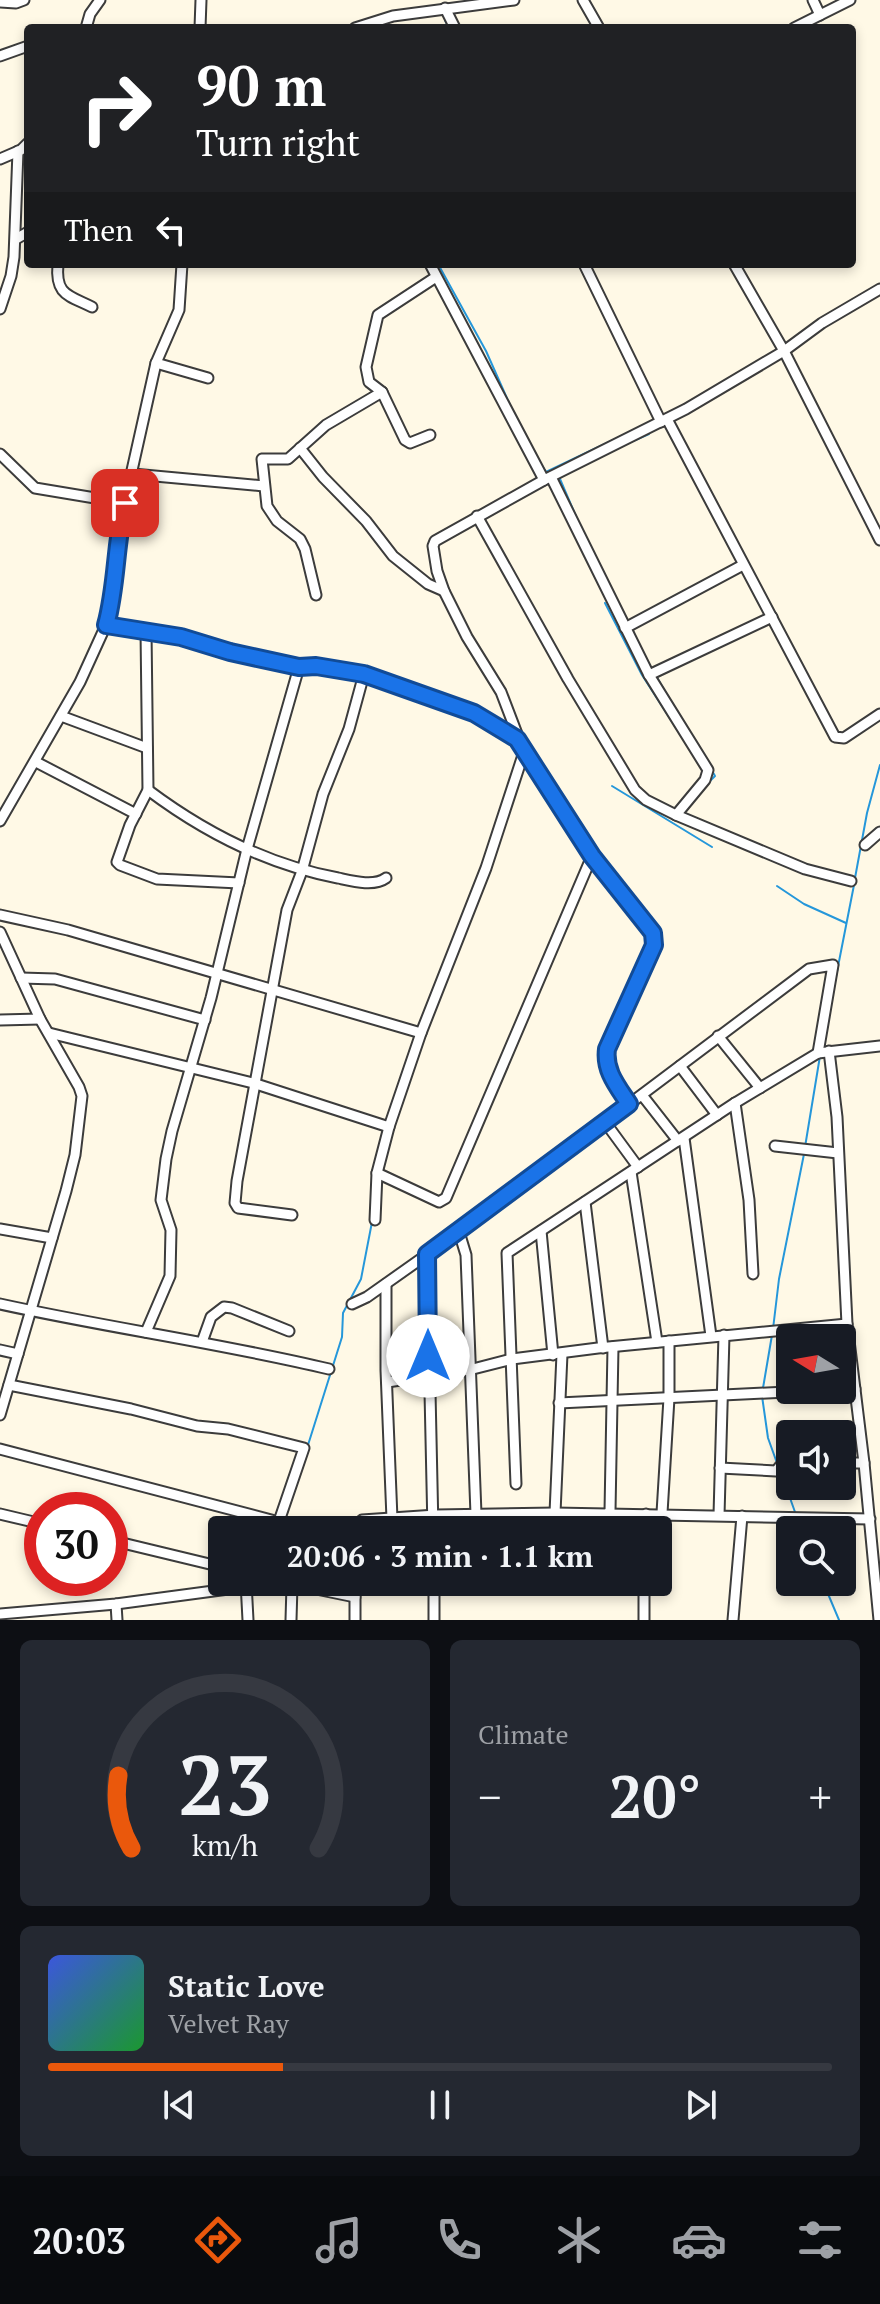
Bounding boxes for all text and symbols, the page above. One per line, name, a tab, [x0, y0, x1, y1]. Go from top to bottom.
text: 90 m	[196, 48, 326, 122]
icon: right	[64, 56, 168, 160]
text: Turn right	[196, 119, 360, 166]
icon: left	[149, 208, 193, 252]
text: Then	[64, 210, 133, 250]
pin	[91, 469, 159, 537]
icon: arrive	[103, 481, 147, 525]
position arrow	[386, 1314, 470, 1398]
north arrow	[776, 1324, 856, 1404]
map controls	[776, 1324, 856, 1596]
button: sound	[776, 1420, 856, 1500]
speed limit sign: 30	[24, 1492, 128, 1596]
button: search	[776, 1516, 856, 1596]
text: 20:06 · 3 min · 1.1 km	[287, 1536, 593, 1576]
text: Climate	[478, 1717, 569, 1751]
text: 23	[178, 1729, 272, 1839]
text: 20°	[609, 1756, 701, 1835]
text: −	[478, 1767, 501, 1826]
text: +	[809, 1767, 832, 1826]
text: km/h	[192, 1826, 258, 1864]
text: Static Love	[168, 1966, 325, 2006]
text: Velvet Ray	[168, 2006, 289, 2040]
icon: previous	[157, 2083, 201, 2127]
icon: pause	[418, 2083, 462, 2127]
icon: next	[679, 2083, 723, 2127]
icon: directions	[190, 2212, 246, 2268]
icon: music	[311, 2212, 367, 2268]
icon: phone	[431, 2212, 487, 2268]
icon: climate	[551, 2212, 607, 2268]
icon: car	[671, 2212, 727, 2268]
icon: filters	[792, 2212, 848, 2268]
text: 20:03	[32, 2217, 126, 2264]

